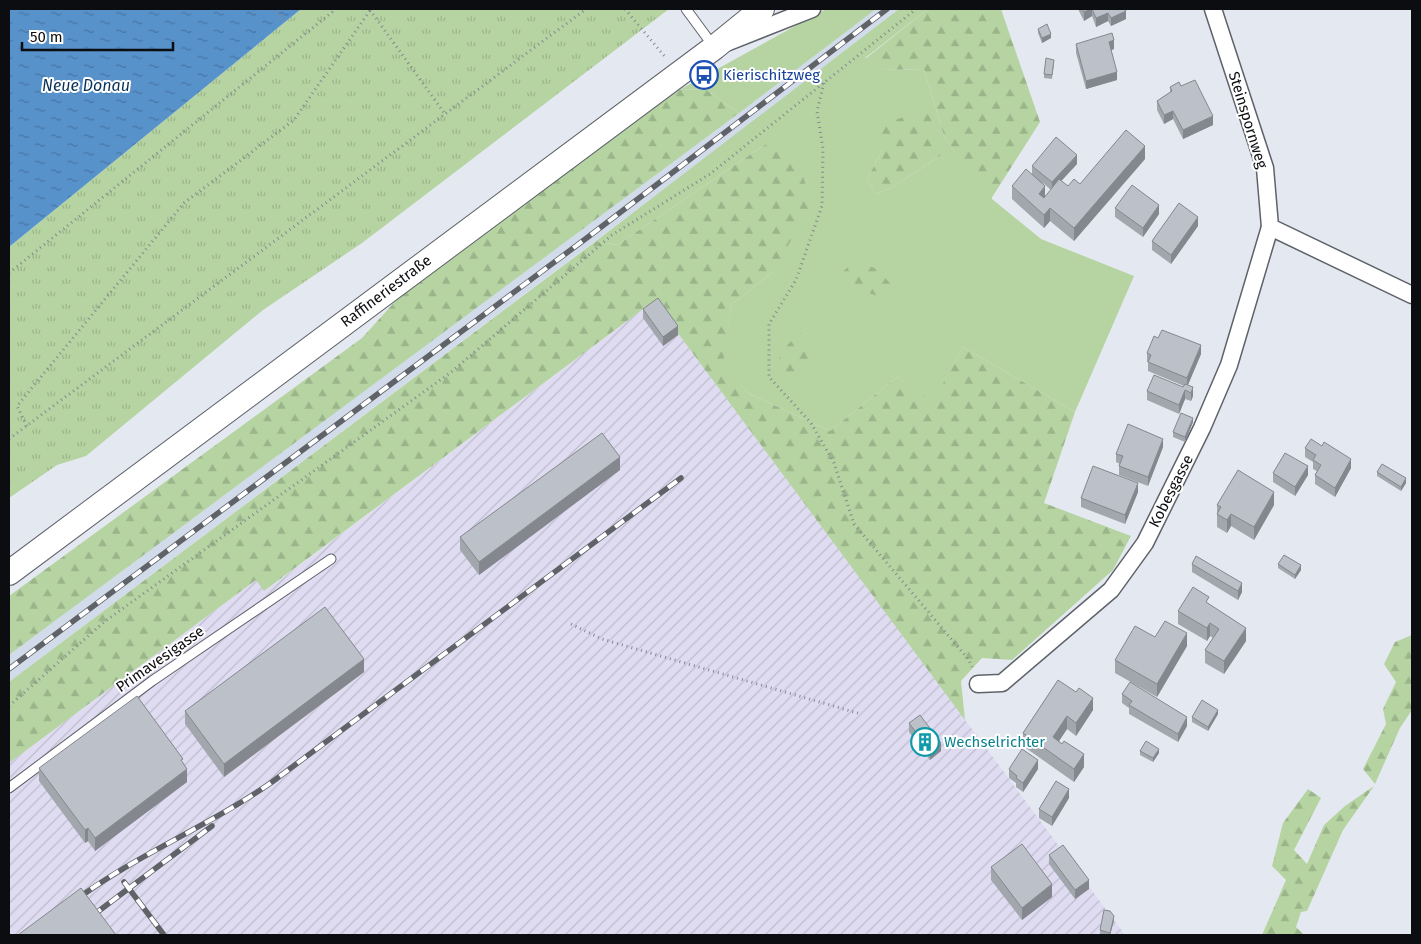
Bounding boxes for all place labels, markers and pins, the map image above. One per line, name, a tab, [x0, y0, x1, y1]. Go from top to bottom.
bus stop icon: Kierischitzweg	[689, 60, 719, 90]
place label: Kierischitzweg	[723, 66, 820, 84]
building icon: Wechselrichter	[910, 727, 940, 757]
place label: Wechselrichter	[944, 733, 1045, 751]

